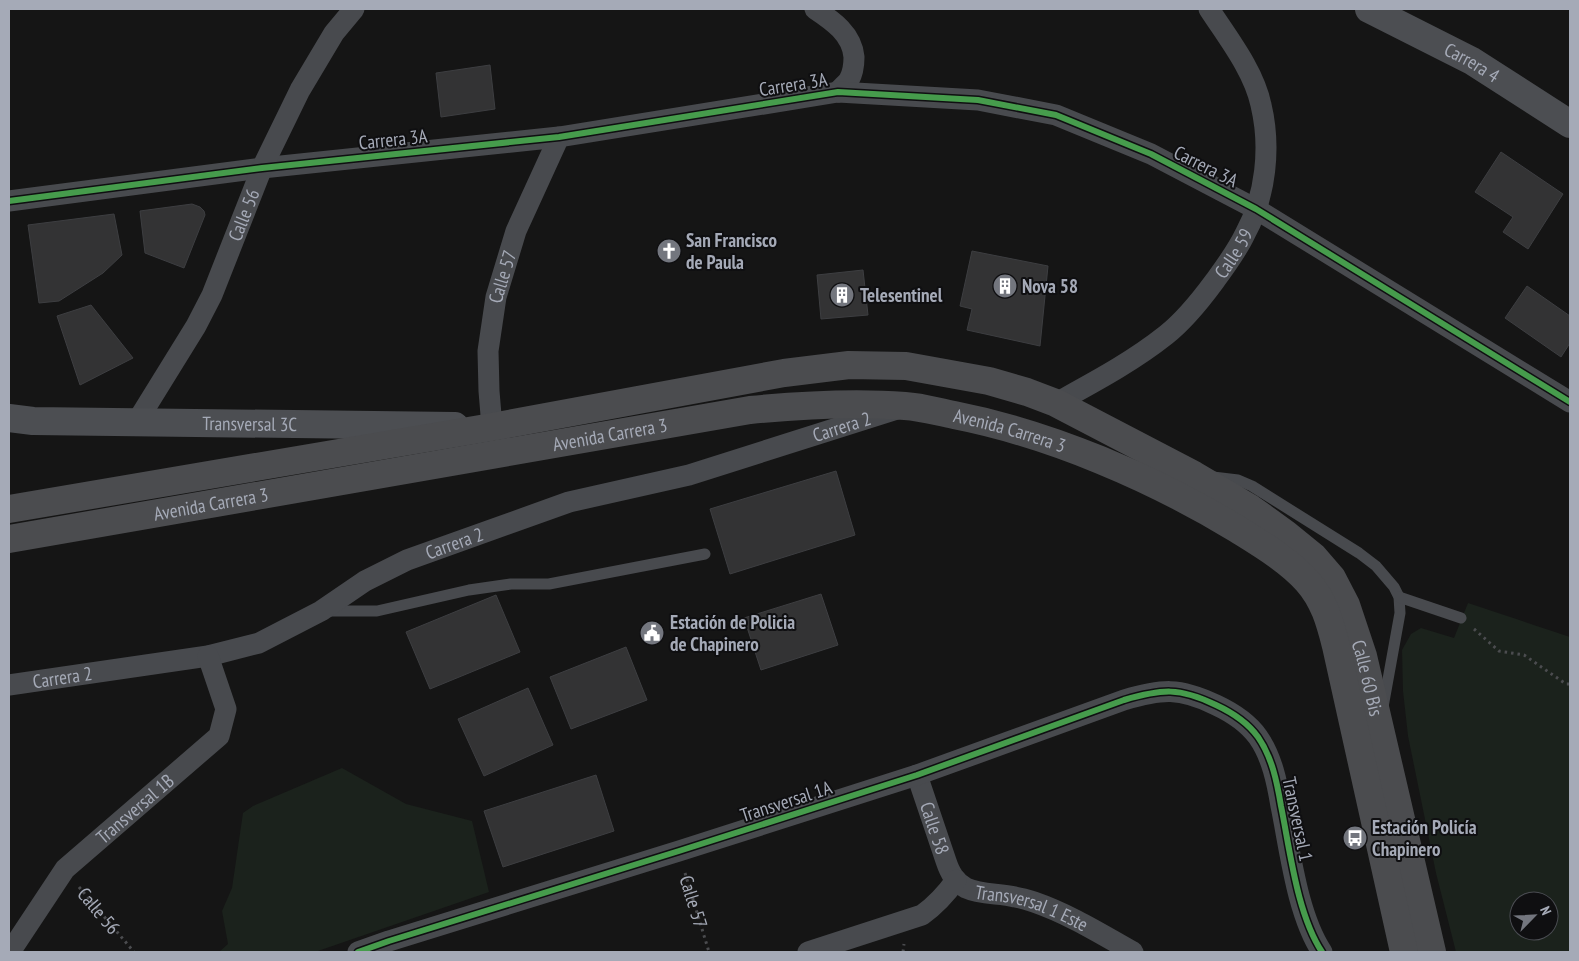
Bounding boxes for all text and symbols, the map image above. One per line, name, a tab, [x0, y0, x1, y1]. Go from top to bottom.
street label: Carrera 4	[1440, 37, 1505, 88]
street label: Carrera 3A	[757, 67, 829, 101]
street label: Carrera 3A	[358, 123, 428, 155]
street label: Carrera 3A	[1170, 140, 1242, 192]
street label: Calle 56	[222, 185, 265, 244]
street label: Calle 59	[1209, 224, 1258, 283]
place label: San Francisco de Paula	[686, 228, 777, 274]
church icon: San Francisco de Paula	[656, 238, 682, 264]
street label: Calle 57	[483, 247, 521, 304]
building icon: Nova 58	[992, 273, 1018, 299]
place label: Nova 58	[1022, 274, 1078, 298]
building icon: Telesentinel	[829, 282, 855, 308]
place label: Telesentinel	[860, 283, 943, 307]
street label: Avenida Carrera 3	[951, 403, 1069, 458]
street label: Carrera 2	[810, 406, 874, 447]
street label: Transversal 3C	[202, 411, 298, 436]
street label: Avenida Carrera 3	[551, 413, 669, 456]
street label: Avenida Carrera 3	[152, 482, 270, 526]
street label: Carrera 2	[422, 522, 487, 564]
place label: Estación de Policia de Chapinero	[670, 610, 795, 656]
public building icon: Estación de Policia de Chapinero	[639, 620, 665, 646]
street label: Calle 60 Bis	[1347, 637, 1389, 718]
street label: Carrera 2	[31, 661, 94, 693]
street label: Transversal 1B	[91, 768, 179, 849]
street label: Transversal 1	[1277, 774, 1319, 864]
street label: Transversal 1A	[737, 775, 835, 827]
street label: Calle 58	[915, 799, 955, 857]
place label: Estación Policía Chapinero	[1372, 815, 1477, 861]
bus stop icon: Estación Policía Chapinero	[1342, 825, 1368, 851]
street label: Calle 57	[674, 872, 713, 931]
street label: Transversal 1 Este	[973, 880, 1092, 937]
street label: Calle 56	[72, 882, 126, 939]
north arrow	[1509, 891, 1559, 941]
text: N	[1536, 904, 1556, 918]

